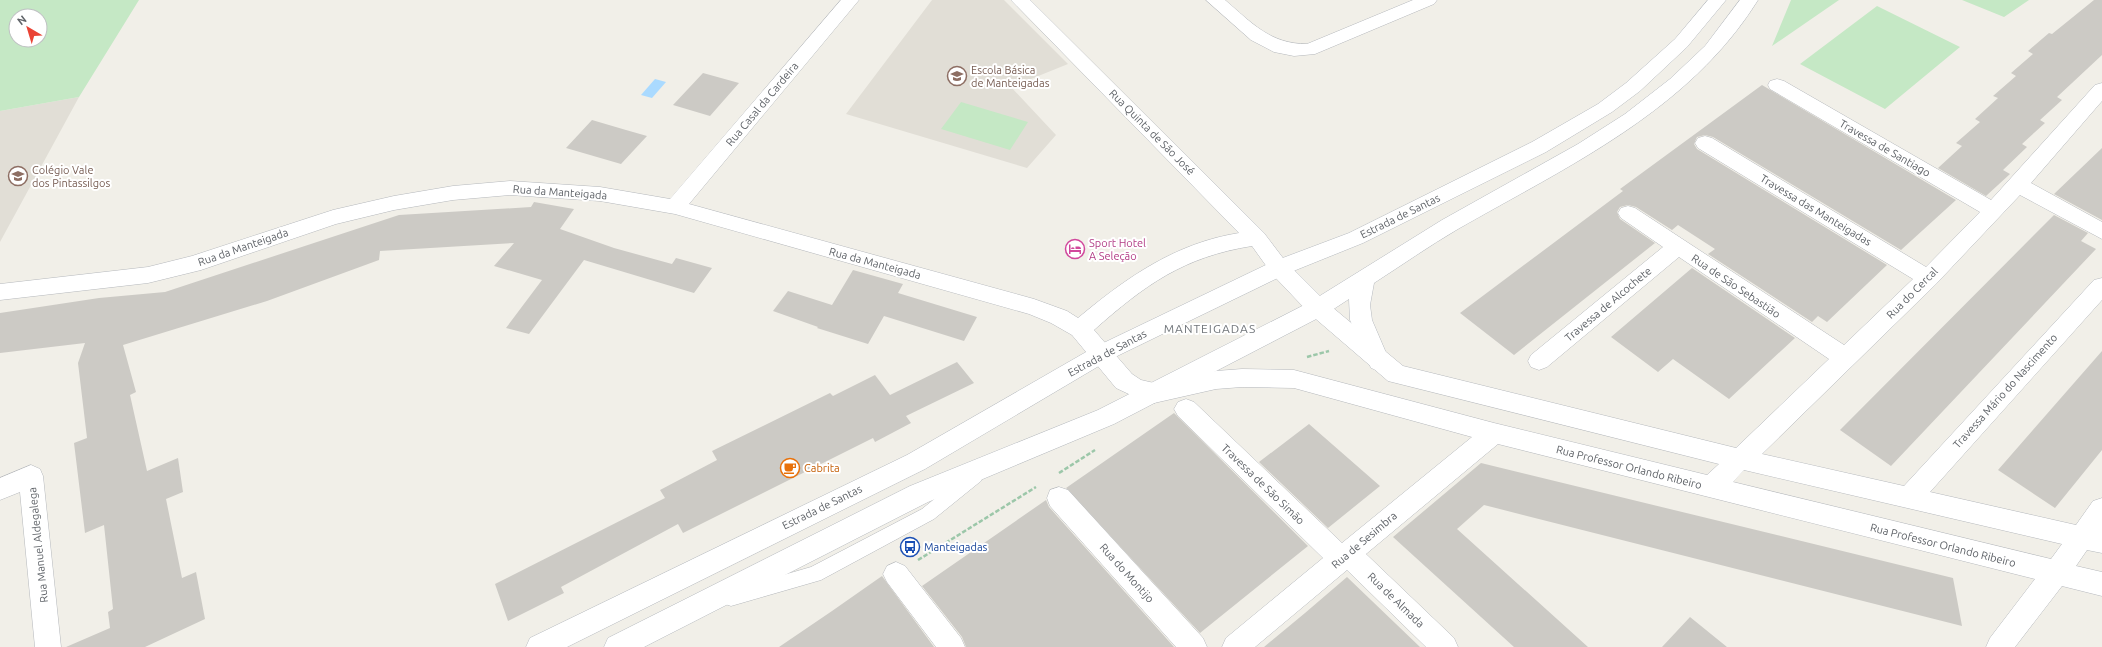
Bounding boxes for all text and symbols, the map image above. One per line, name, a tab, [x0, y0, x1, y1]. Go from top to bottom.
north arrow	[8, 8, 48, 48]
text: N	[15, 13, 29, 27]
street label: Rua Casal da Cardeira	[723, 60, 801, 148]
place label: Escola Básica de Manteigadas	[971, 64, 1050, 89]
school or university icon: Escola Básica de Manteigadas	[946, 65, 968, 87]
street label: Rua Quinta de São José	[1107, 87, 1197, 177]
street label: Travessa de Santiago	[1837, 117, 1933, 179]
place label: Colégio Vale dos Pintassilgos	[32, 164, 111, 189]
school or university icon: Colégio Vale dos Pintassilgos	[7, 165, 29, 187]
street label: Travessa das Manteigadas	[1758, 172, 1874, 248]
street label: Rua da Manteigada	[512, 183, 608, 201]
street label: Estrada de Santas	[1358, 191, 1442, 240]
street label: Rua da Manteigada	[196, 226, 290, 268]
place label: Sport Hotel A Seleção	[1089, 237, 1146, 262]
hotel icon: Sport Hotel A Seleção	[1064, 238, 1086, 260]
street label: Rua da Manteigada	[828, 245, 922, 281]
street label: Rua de São Sebastião	[1689, 252, 1783, 320]
street label: Travessa de Alcochete	[1562, 264, 1654, 344]
street label: Rua do Cercal	[1884, 265, 1940, 321]
district label: MANTEIGADAS	[1164, 322, 1256, 335]
street label: Estrada de Santas	[1066, 327, 1148, 379]
street label: Travessa Mário do Nascimento	[1950, 331, 2060, 451]
street label: Travessa de São Simão	[1219, 441, 1307, 527]
street label: Rua Professor Orlando Ribeiro	[1555, 443, 1703, 491]
cafe icon: Cabrita	[779, 457, 801, 479]
place label: Cabrita	[804, 462, 840, 474]
street label: Estrada de Santas	[780, 482, 864, 531]
street label: Rua Manuel Aldegalega	[26, 487, 50, 603]
street label: Rua de Sesimbra	[1329, 509, 1399, 571]
street label: Rua Professor Orlando Ribeiro	[1869, 521, 2017, 569]
bus stop icon: Manteigadas	[899, 536, 921, 558]
place label: Manteigadas	[924, 541, 988, 553]
street label: Rua do Montijo	[1097, 541, 1157, 605]
street label: Rua de Almada	[1365, 570, 1427, 630]

